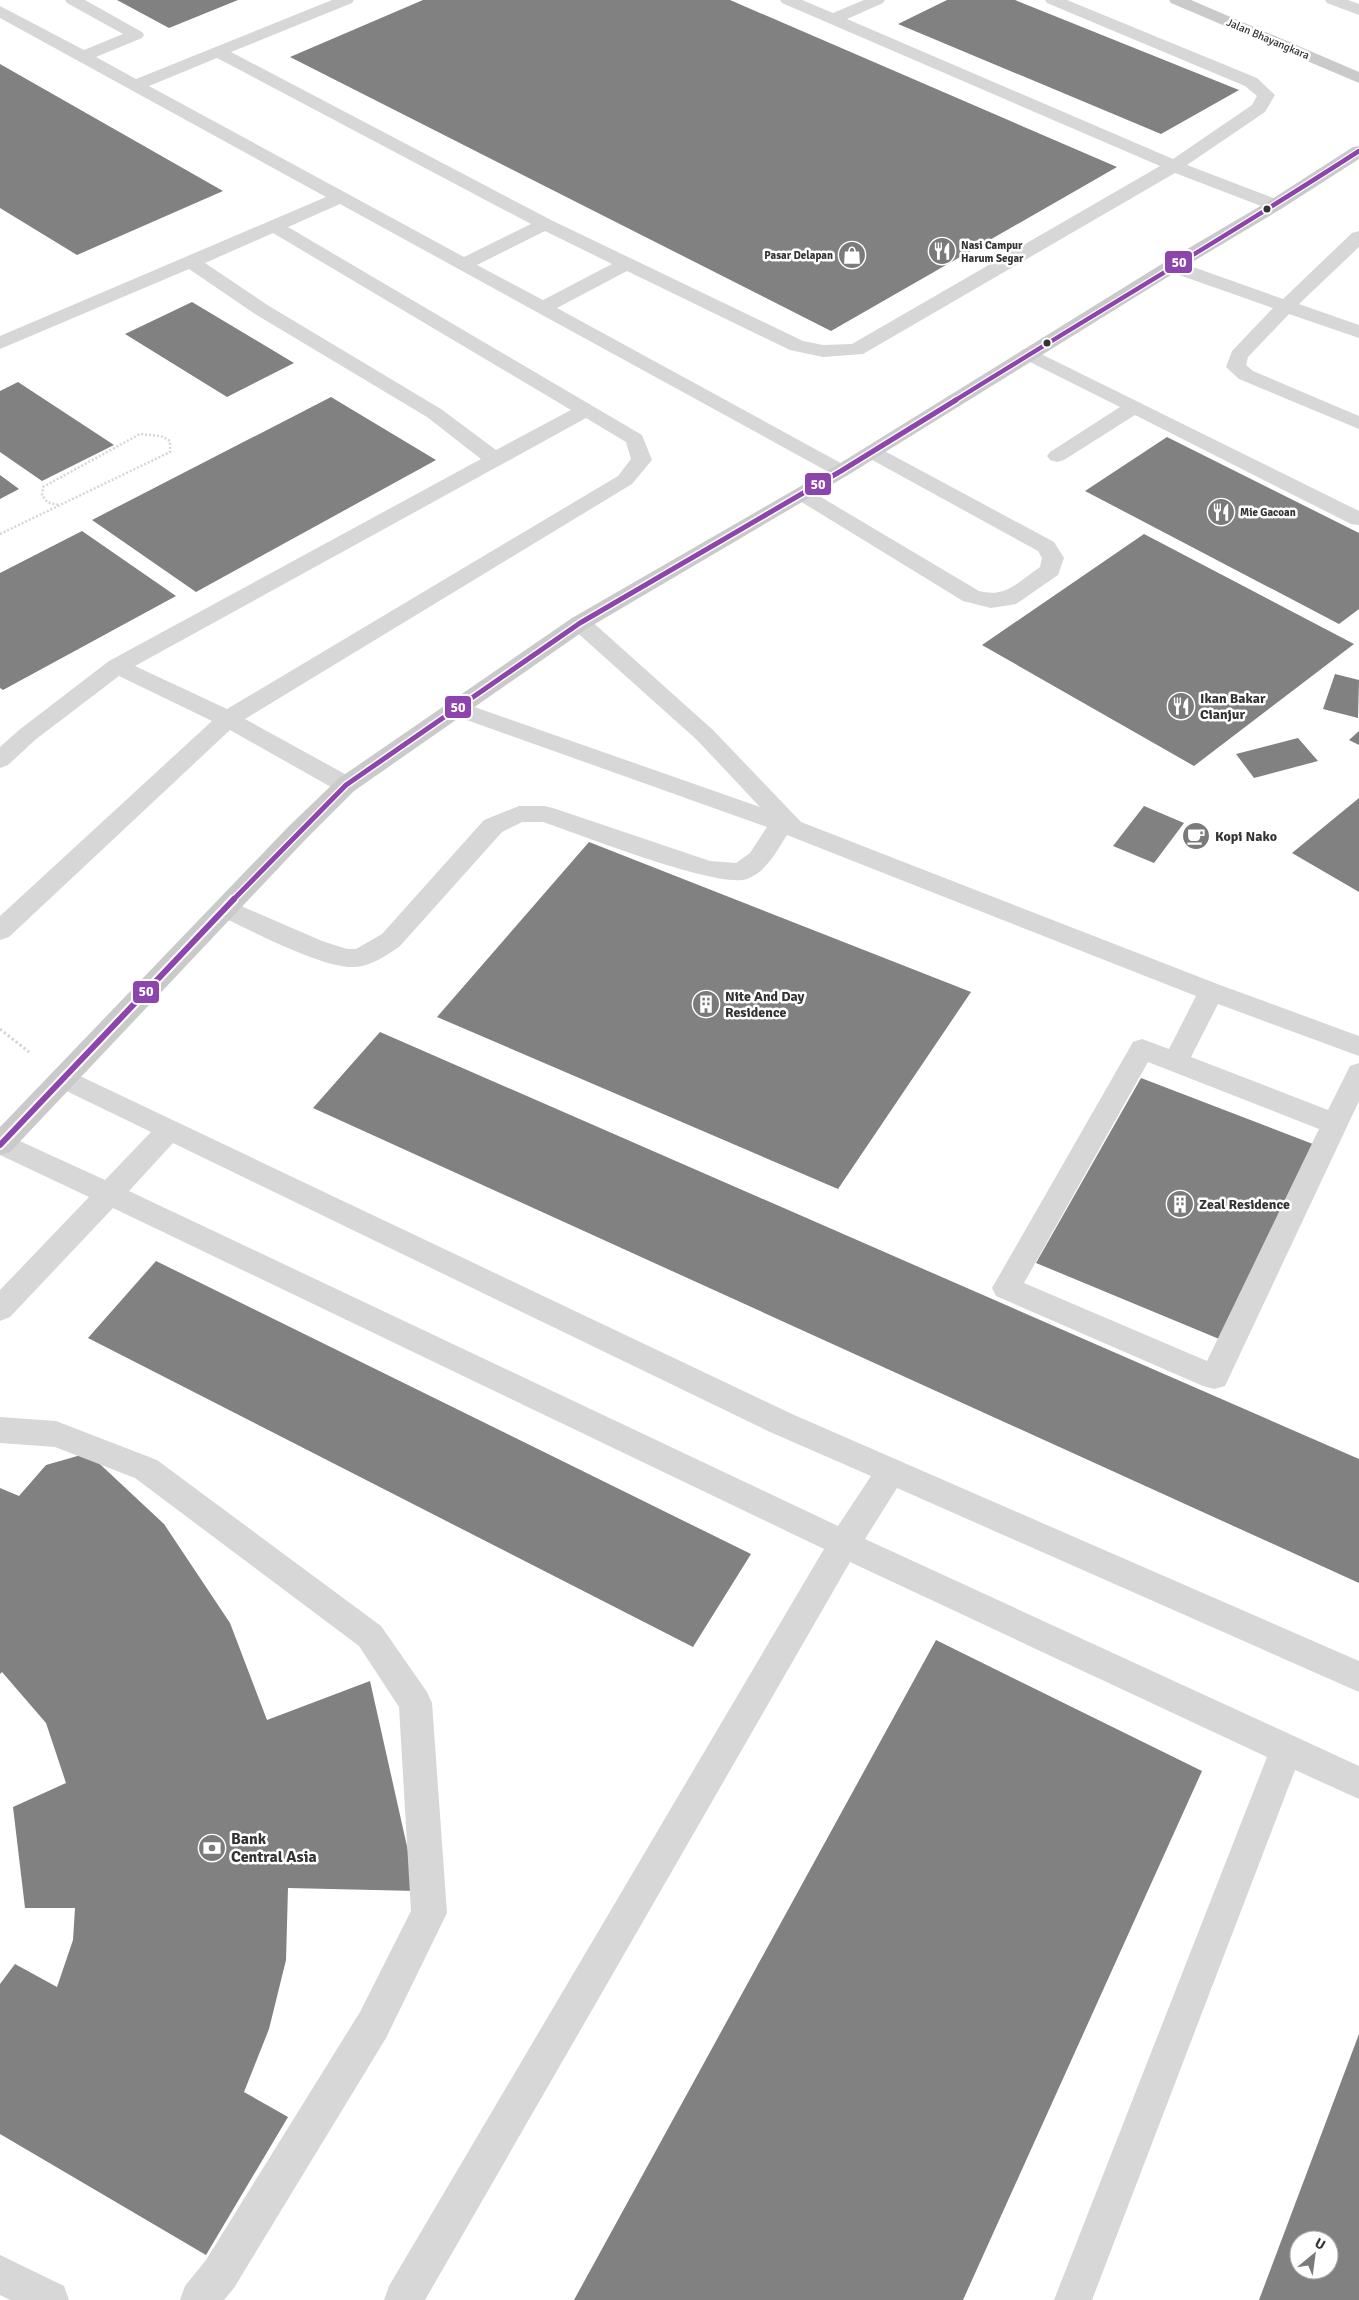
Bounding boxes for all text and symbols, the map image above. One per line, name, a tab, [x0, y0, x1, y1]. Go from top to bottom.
street label: Jalan Bhayangkara	[1225, 16, 1312, 62]
unlabelled marker	[1262, 204, 1272, 214]
restaurant icon: Nasi Campur Harum Segar	[927, 236, 957, 266]
place label: Nasi Campur Harum Segar	[961, 239, 1024, 265]
shop icon: Pasar Delapan	[837, 240, 867, 270]
place label: Pasar Delapan	[764, 249, 833, 262]
line badge: 50	[1164, 250, 1193, 274]
text: 50	[1171, 254, 1187, 271]
unlabelled marker	[1042, 338, 1052, 348]
line badge: 50	[804, 472, 832, 496]
text: 50	[810, 476, 826, 493]
restaurant icon: Mie Gacoan	[1206, 497, 1236, 527]
place label: Mie Gacoan	[1240, 506, 1296, 519]
place label: Ikan Bakar Cianjur	[1200, 690, 1266, 723]
restaurant icon: Ikan Bakar Cianjur	[1166, 691, 1196, 721]
line badge: 50	[444, 695, 472, 719]
text: 50	[450, 699, 466, 716]
cafe icon: Kopi Nako	[1181, 821, 1211, 851]
place label: Kopi Nako	[1215, 828, 1277, 845]
line badge: 50	[132, 980, 160, 1004]
text: 50	[138, 983, 154, 1000]
place label: Nite And Day Residence	[725, 988, 804, 1021]
building icon: Nite And Day Residence	[691, 989, 721, 1019]
building icon: Zeal Residence	[1165, 1189, 1195, 1219]
place label: Zeal Residence	[1199, 1196, 1290, 1213]
place label: Bank Central Asia	[231, 1829, 317, 1867]
bank icon: Bank Central Asia	[197, 1833, 227, 1863]
north arrow	[1289, 2230, 1339, 2280]
text: U	[1312, 2234, 1328, 2254]

